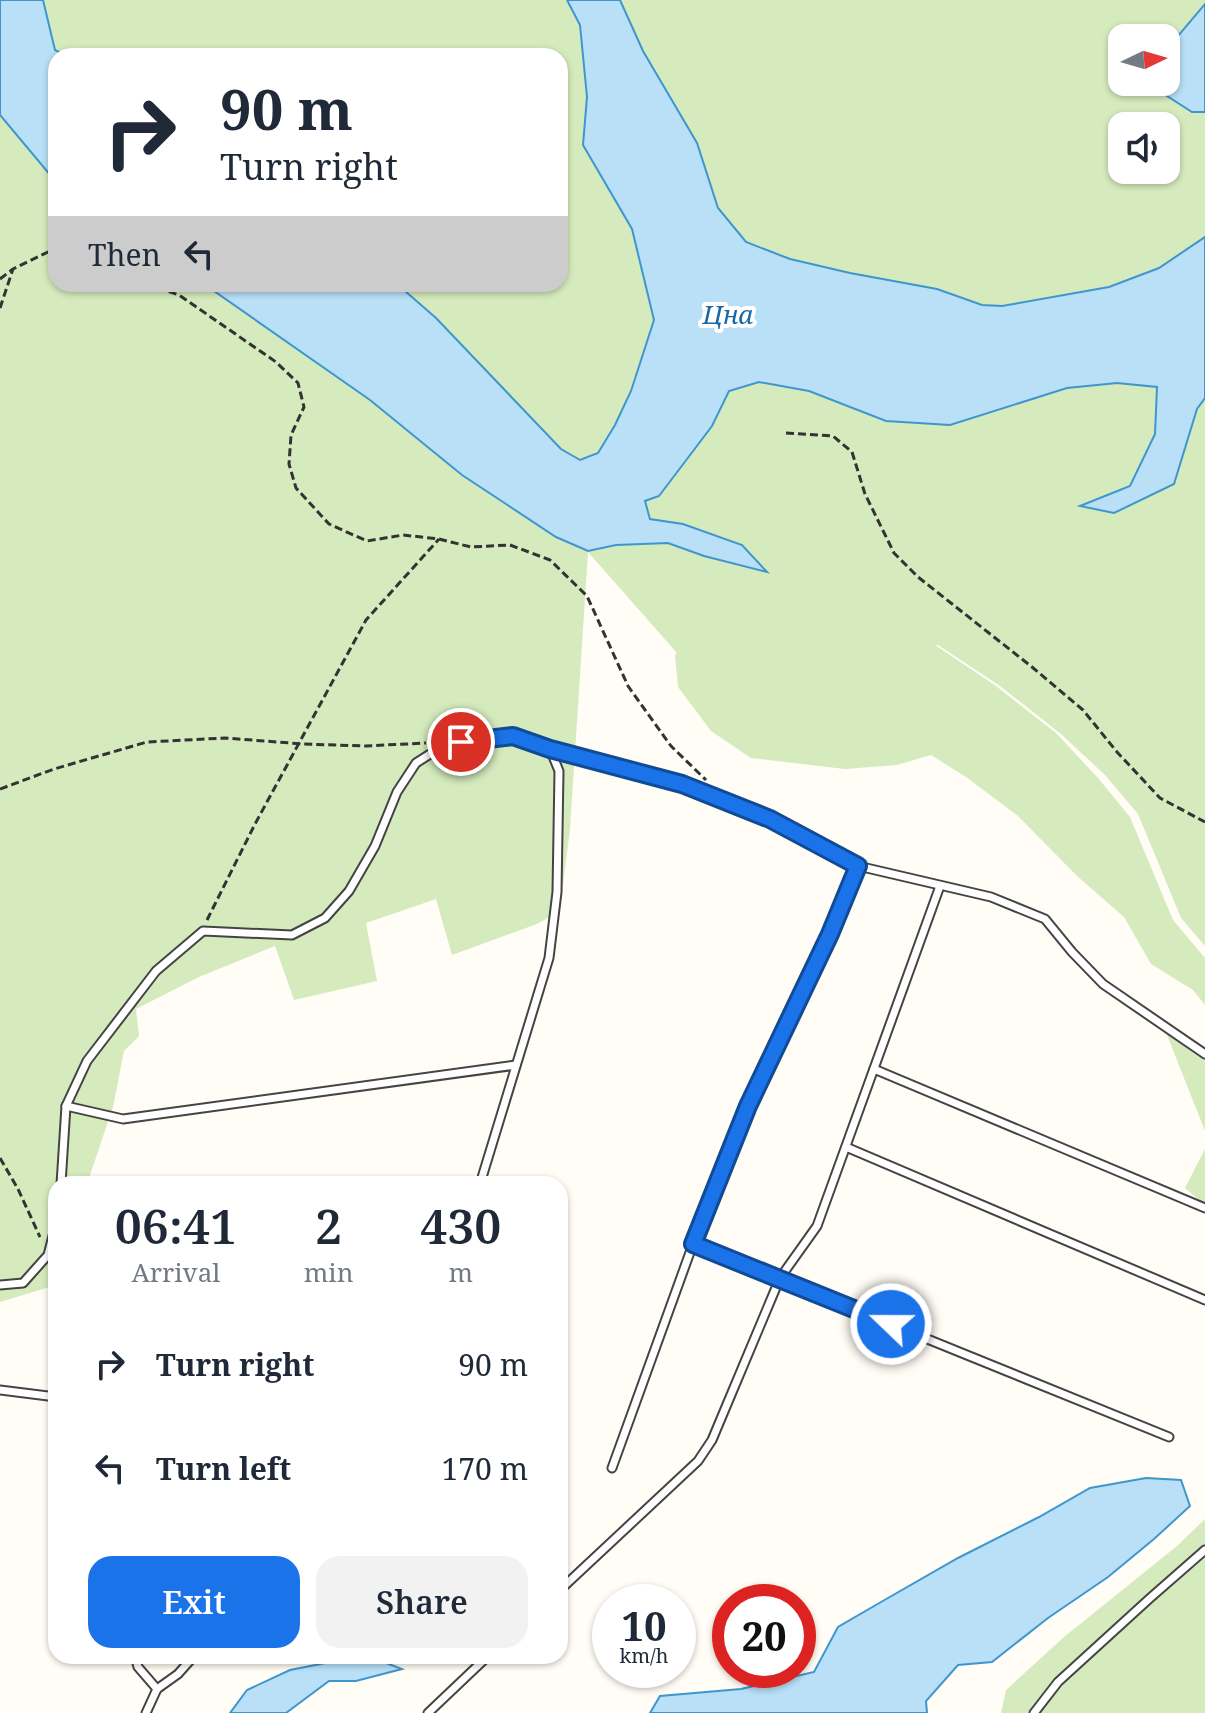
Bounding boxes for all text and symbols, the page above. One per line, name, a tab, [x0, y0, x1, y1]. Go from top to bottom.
north arrow	[1108, 24, 1180, 96]
map controls	[1108, 24, 1180, 184]
text: 90 m	[220, 70, 353, 146]
icon: right	[88, 80, 192, 184]
button: sound	[1108, 112, 1180, 184]
text: Turn right	[220, 142, 398, 191]
icon: left	[177, 232, 221, 276]
text: Then	[88, 234, 161, 275]
water label: Цна	[702, 296, 754, 332]
pin	[427, 708, 495, 776]
icon: arrive	[439, 720, 483, 764]
text: 06:41	[115, 1193, 237, 1258]
text: 2	[315, 1193, 342, 1258]
text: 430	[420, 1193, 501, 1258]
text: Arrival	[131, 1254, 220, 1290]
text: min	[304, 1254, 353, 1290]
text: m	[448, 1254, 473, 1290]
position arrow	[849, 1282, 933, 1366]
icon: right	[88, 1342, 132, 1386]
text: Turn right	[156, 1344, 314, 1385]
text: 90 m	[458, 1344, 528, 1385]
icon: left	[88, 1446, 132, 1490]
text: Turn left	[156, 1448, 291, 1489]
text: 170 m	[442, 1448, 528, 1489]
button: Exit	[88, 1556, 300, 1648]
button: Share	[316, 1556, 528, 1648]
speed limit sign: 20	[712, 1584, 816, 1688]
text: 10	[621, 1598, 667, 1653]
text: km/h	[619, 1642, 669, 1669]

